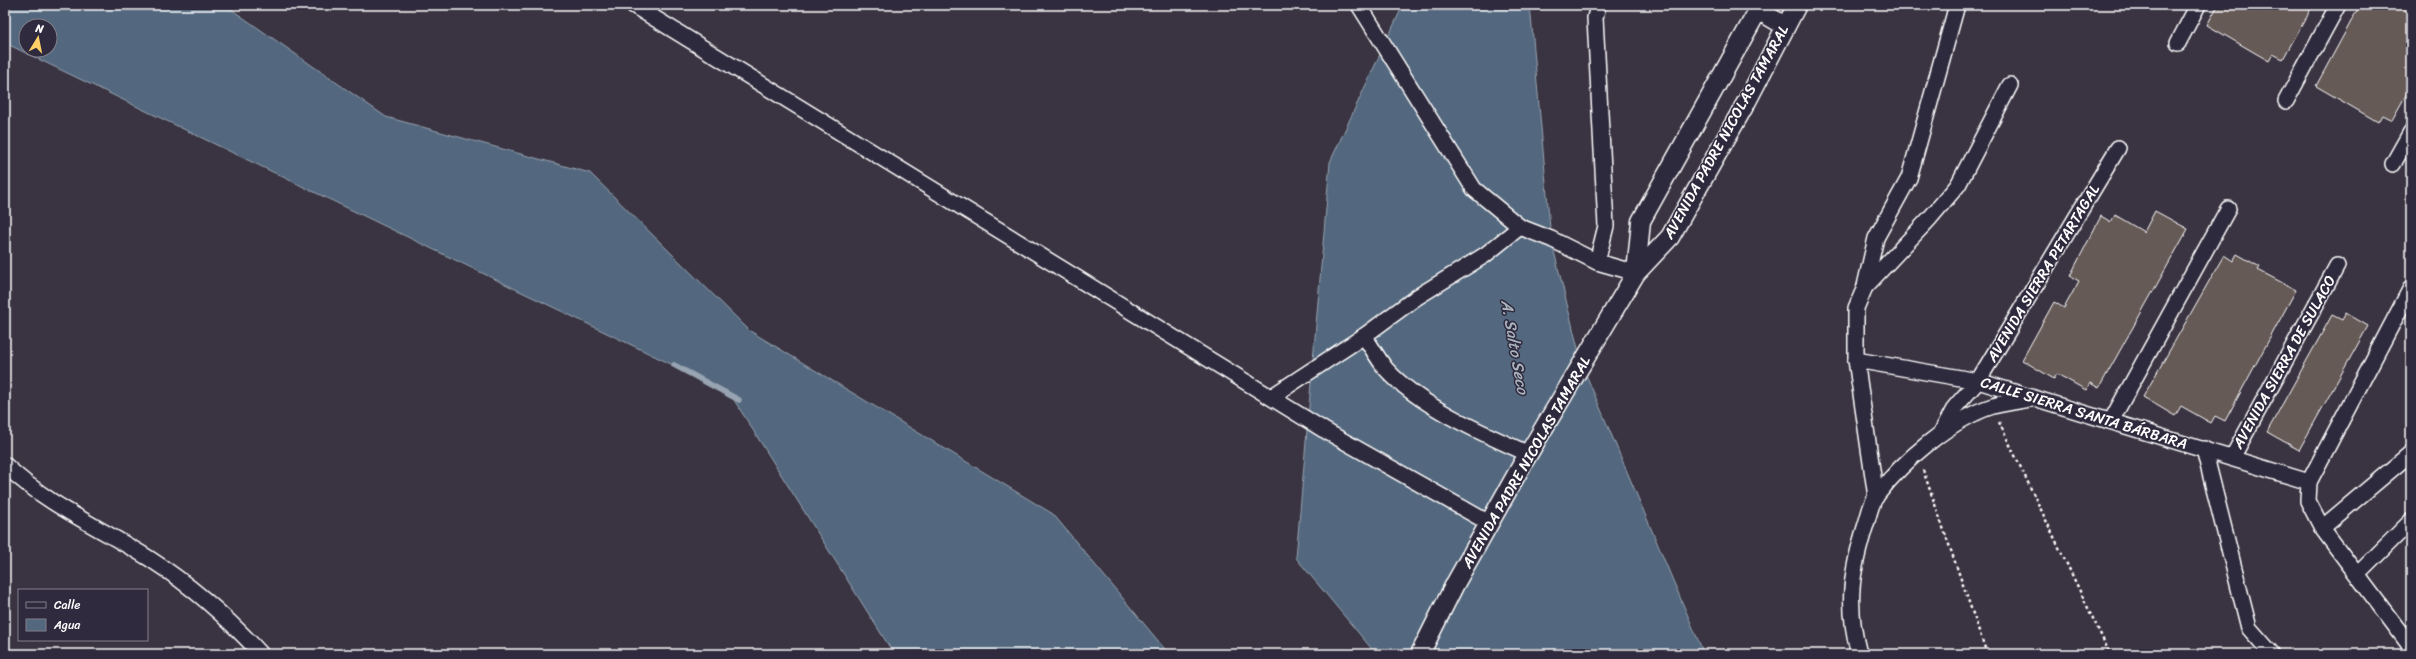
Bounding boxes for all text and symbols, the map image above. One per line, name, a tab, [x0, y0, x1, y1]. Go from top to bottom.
north arrow	[18, 18, 58, 58]
text: N	[33, 18, 45, 39]
street label: AVENIDA PADRE NICOLAS TAMARAL	[1656, 20, 1796, 245]
street label: AVENIDA SIERRA PETARTAGAL	[1979, 179, 2107, 368]
street label: AVENIDA SIERRA DE SULACO	[2225, 270, 2343, 454]
water label: A. Salto Seco	[1492, 297, 1538, 398]
street label: AVENIDA PADRE NICOLAS TAMARAL	[1454, 351, 1598, 574]
street label: CALLE SIERRA SANTA BÁRBARA	[1977, 369, 2191, 457]
legend	[18, 589, 148, 641]
text: Calle	[54, 594, 81, 616]
text: Agua	[53, 614, 81, 636]

